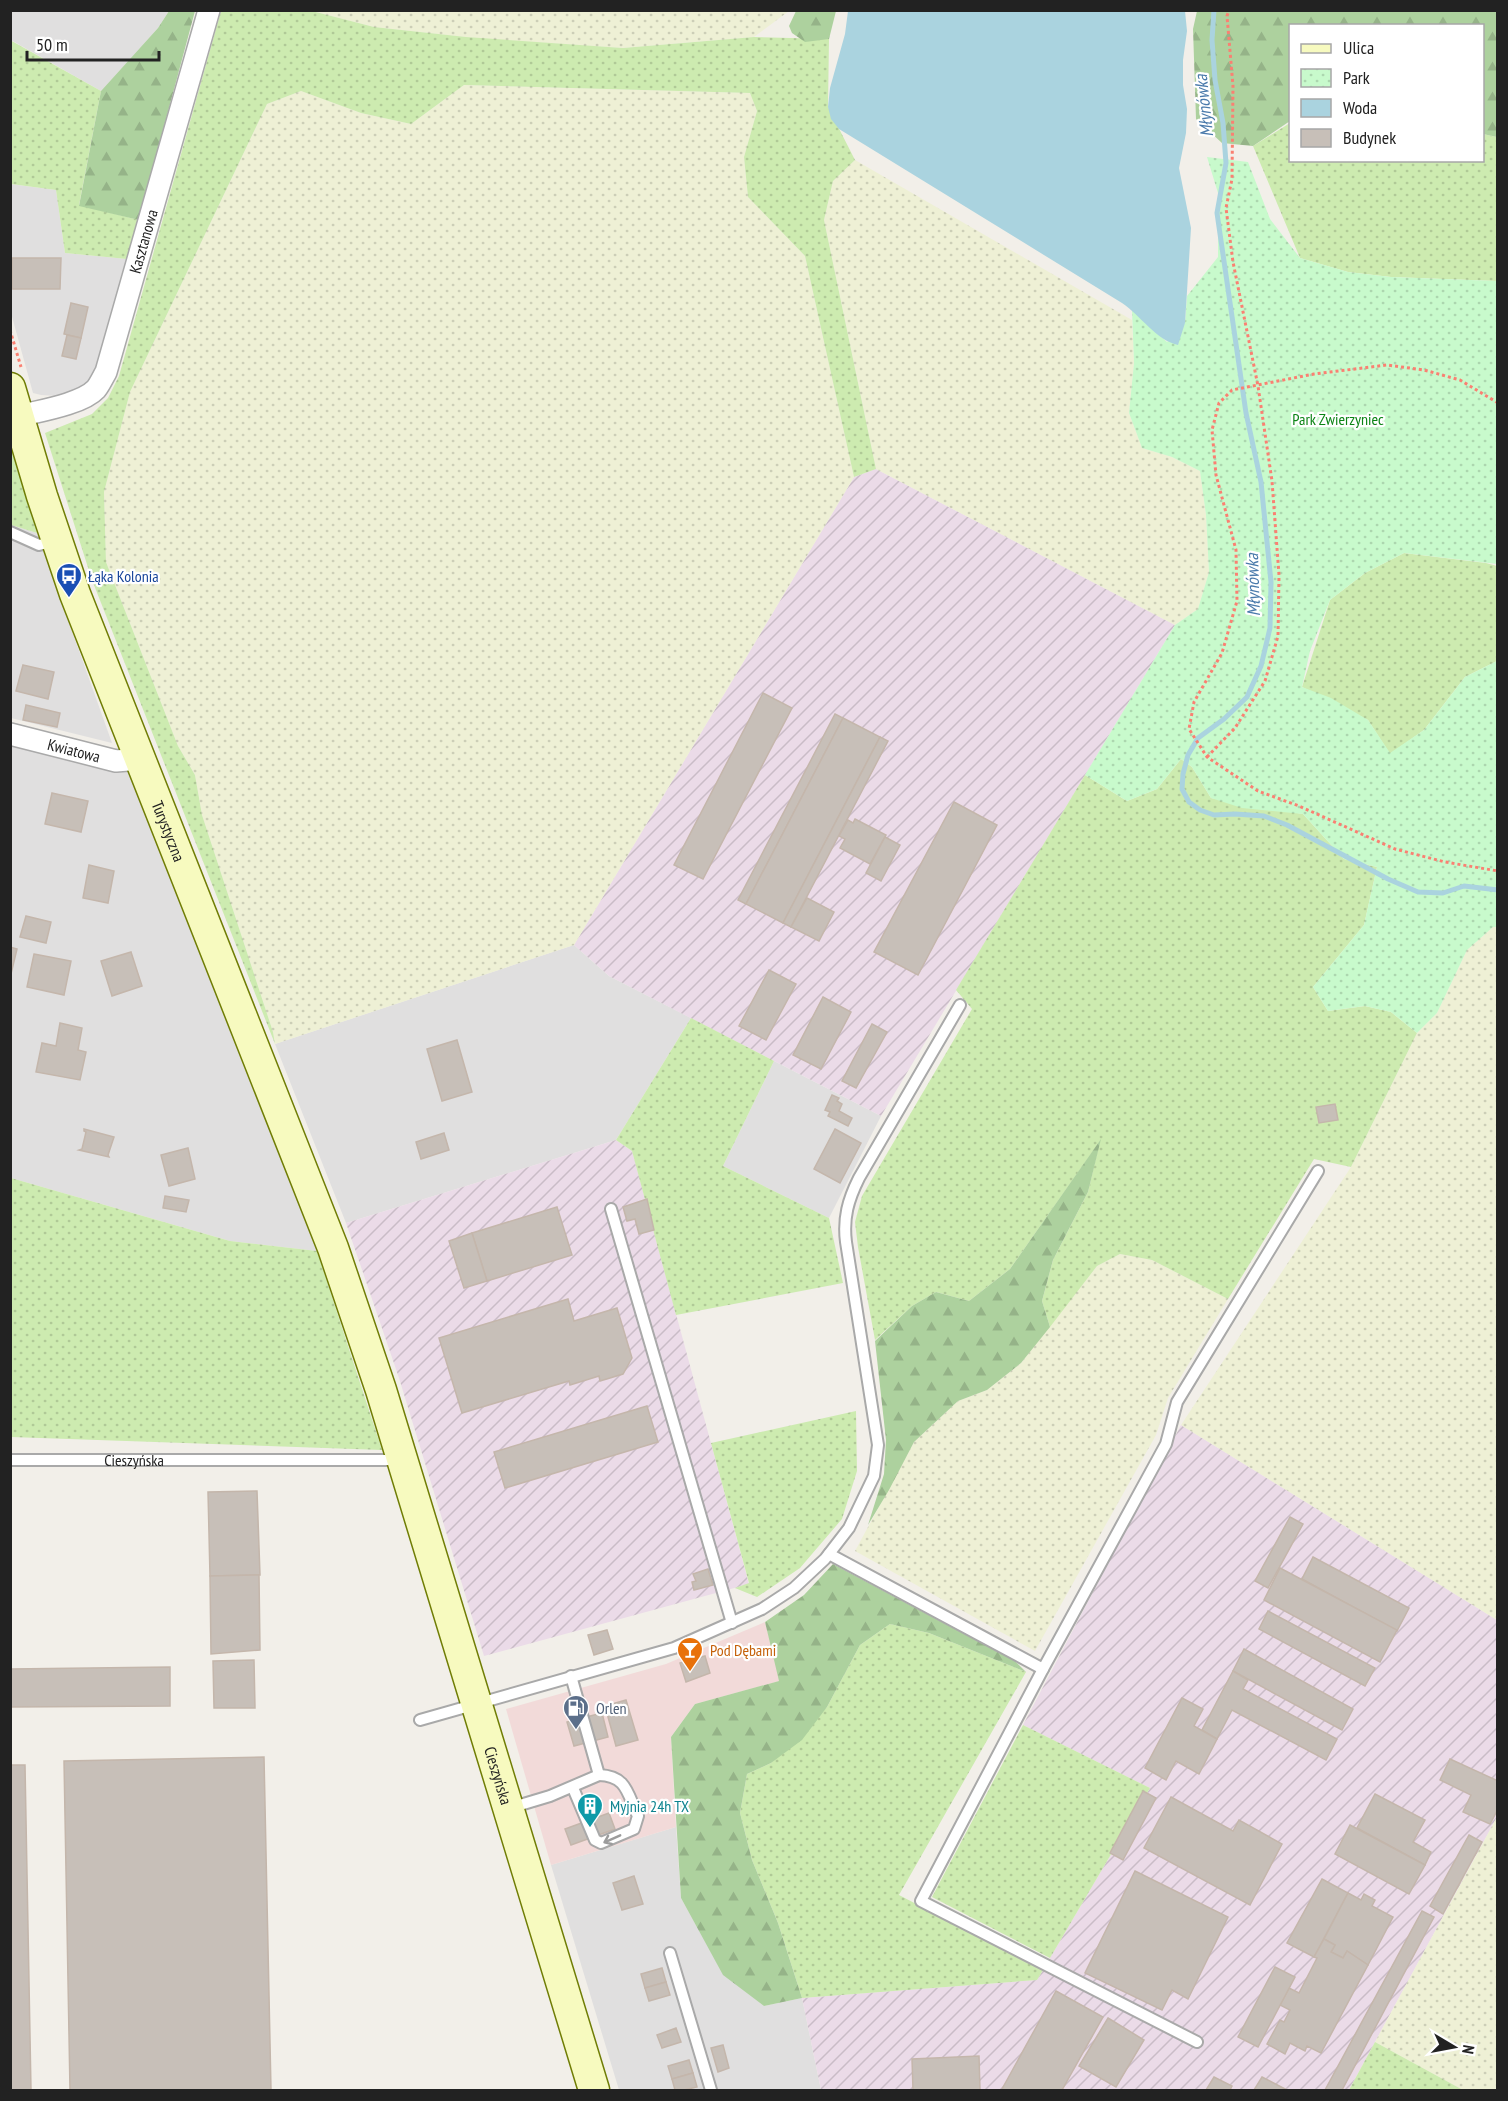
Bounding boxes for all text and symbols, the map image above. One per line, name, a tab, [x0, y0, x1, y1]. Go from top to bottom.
scale bar	[27, 24, 159, 62]
legend	[1289, 24, 1484, 162]
text: 50 m	[36, 33, 68, 56]
text: Ulica	[1343, 36, 1374, 59]
text: Park	[1343, 66, 1370, 89]
water label: Młynówka	[1189, 73, 1218, 138]
text: Woda	[1343, 96, 1377, 119]
text: Budynek	[1343, 126, 1396, 149]
street label: Kasztanowa	[125, 207, 162, 276]
park label: Park Zwierzyniec	[1292, 409, 1384, 429]
water label: Młynówka	[1240, 552, 1265, 617]
bus stop icon: Łąka Kolonia	[54, 561, 84, 599]
place label: Łąka Kolonia	[88, 566, 159, 586]
street label: Kwiatowa	[46, 734, 102, 767]
street label: Turystyczna	[148, 798, 190, 864]
street label: Cieszyńska	[104, 1450, 164, 1470]
bar icon: Pod Dębami	[675, 1635, 705, 1673]
place label: Pod Dębami	[710, 1640, 776, 1660]
fuel station icon: Orlen	[561, 1693, 591, 1731]
place label: Orlen	[596, 1698, 627, 1718]
street label: Cieszyńska	[480, 1744, 517, 1807]
building icon: Myjnia 24h TX	[575, 1791, 605, 1829]
place label: Myjnia 24h TX	[610, 1796, 689, 1816]
one-way arrow	[603, 1834, 621, 1845]
north arrow	[1424, 2017, 1484, 2077]
text: N	[1458, 2044, 1479, 2056]

